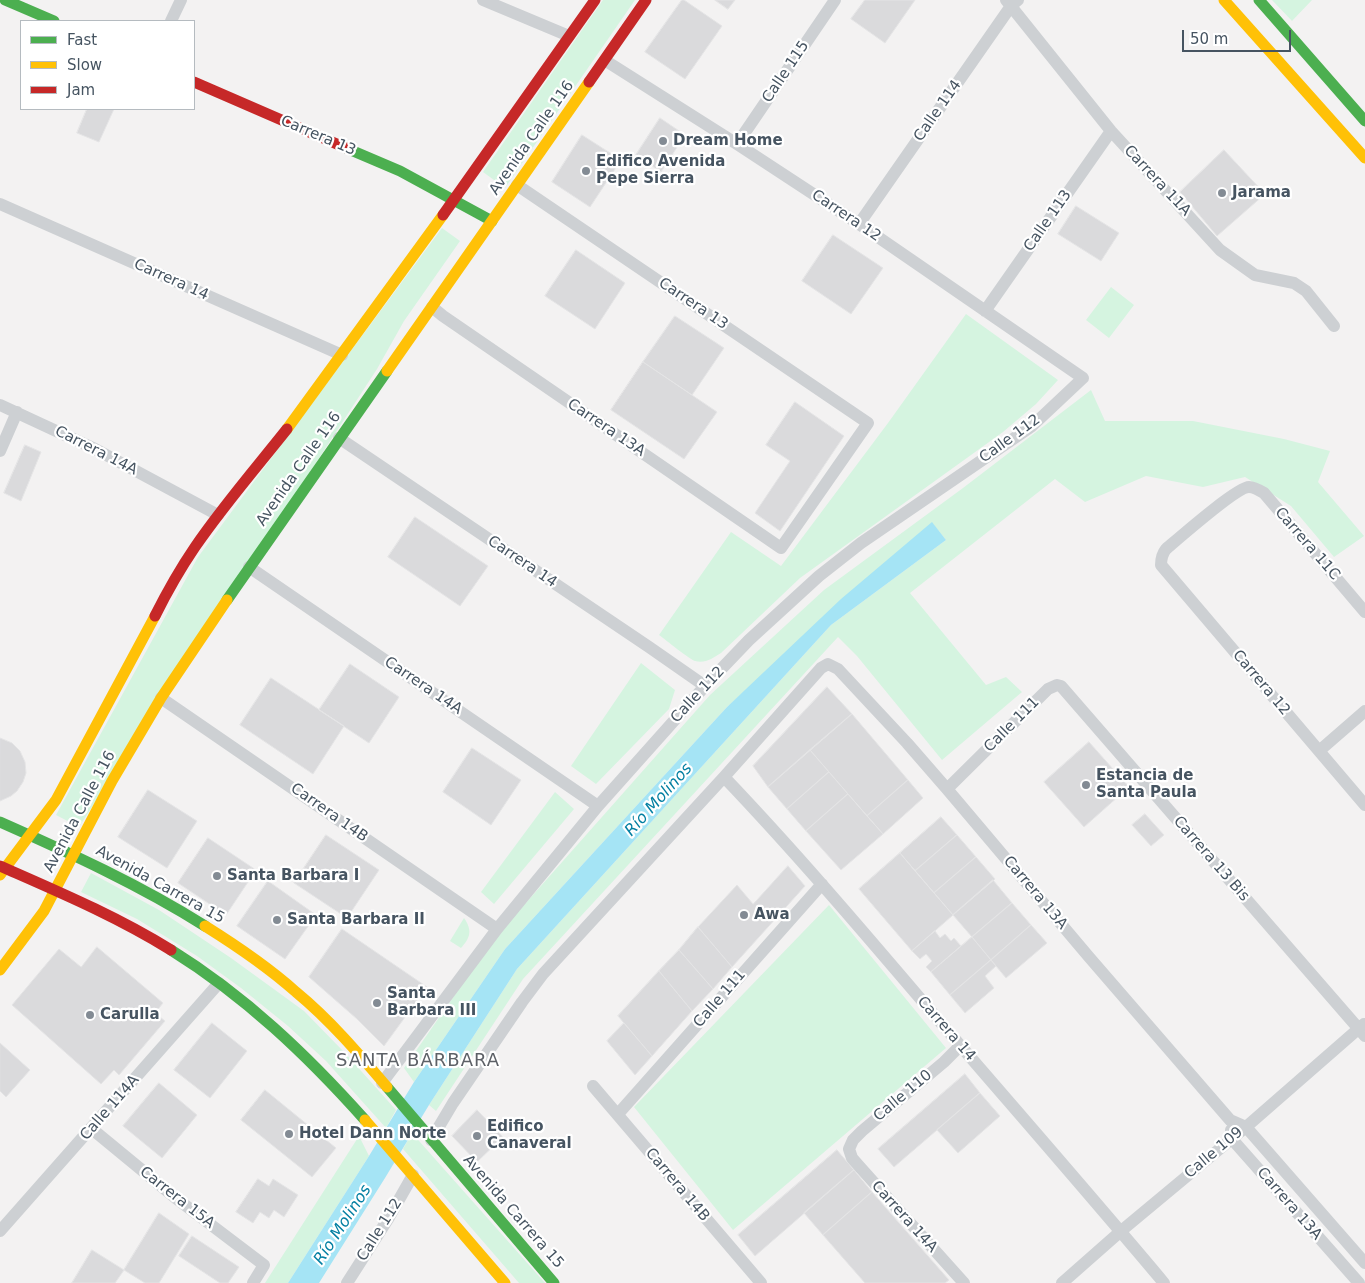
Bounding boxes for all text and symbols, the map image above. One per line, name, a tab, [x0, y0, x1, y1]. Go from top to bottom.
legend	[20, 20, 195, 110]
scale bar	[1185, 20, 1294, 52]
text: 50 m	[1190, 30, 1228, 48]
text: Fast	[67, 31, 97, 49]
street label: Calle 115	[759, 38, 813, 106]
text: Slow	[67, 56, 102, 74]
street label: Avenida Calle 116	[486, 77, 578, 199]
street label: Calle 114	[910, 77, 966, 145]
text: Jam	[67, 81, 95, 99]
street label: Carrera 13	[278, 112, 358, 160]
place label: Dream Home	[673, 132, 783, 150]
marker: Dream Home	[657, 135, 669, 147]
street label: Carrera 11A	[1120, 142, 1194, 220]
place label: Edifico Avenida Pepe Sierra	[596, 153, 725, 188]
marker: Edifico Avenida Pepe Sierra	[580, 165, 592, 177]
place label: Jarama	[1232, 184, 1291, 202]
street label: Carrera 12	[808, 186, 884, 246]
street label: Calle 113	[1020, 187, 1076, 255]
marker: Jarama	[1216, 187, 1228, 199]
street label: Carrera 14	[131, 256, 211, 304]
street label: Carrera 13	[655, 274, 731, 334]
street label: Carrera 13A	[564, 395, 648, 461]
street label: Avenida Calle 116	[253, 408, 345, 530]
street label: Calle 112	[976, 411, 1044, 467]
street label: Carrera 14A	[52, 423, 140, 479]
street label: Carrera 11C	[1271, 504, 1343, 584]
street label: Carrera 14	[484, 532, 560, 592]
street label: Carrera 12	[1228, 647, 1294, 719]
street label: Carrera 14A	[381, 653, 465, 719]
street label: Calle 112	[667, 663, 729, 727]
street label: Calle 111	[981, 694, 1043, 756]
street label: Avenida Calle 116	[40, 748, 120, 876]
water label: Río Molinos	[621, 760, 697, 840]
place label: Estancia de Santa Paula	[1096, 767, 1197, 802]
marker: Estancia de Santa Paula	[1080, 779, 1092, 791]
street label: Carrera 14B	[287, 780, 371, 846]
street label: Carrera 13 Bis	[1169, 813, 1253, 905]
street label: Avenida Carrera 15	[92, 842, 228, 928]
street label: Carrera 13A	[999, 853, 1071, 933]
place label: Santa Barbara I	[227, 867, 359, 885]
marker: Santa Barbara I	[211, 870, 223, 882]
place label: Awa	[754, 906, 790, 924]
marker: Awa	[738, 909, 750, 921]
place label: Santa Barbara II	[287, 911, 425, 929]
marker: Santa Barbara II	[271, 914, 283, 926]
street label: Calle 111	[690, 966, 750, 1032]
place label: Santa Barbara III	[387, 985, 476, 1020]
street label: Carrera 14	[913, 993, 979, 1065]
marker: Santa Barbara III	[371, 997, 383, 1009]
place label: Carulla	[100, 1006, 160, 1024]
marker: Carulla	[84, 1009, 96, 1021]
district label: SANTA BÁRBARA	[334, 1050, 502, 1072]
street label: Calle 110	[870, 1066, 936, 1126]
street label: Calle 114A	[77, 1072, 143, 1144]
place label: Edifico Canaveral	[487, 1118, 572, 1153]
street label: Calle 109	[1181, 1123, 1247, 1183]
place label: Hotel Dann Norte	[299, 1125, 446, 1143]
marker: Hotel Dann Norte	[283, 1128, 295, 1140]
marker: Edifico Canaveral	[471, 1130, 483, 1142]
street label: Carrera 14B	[641, 1145, 713, 1225]
street label: Avenida Carrera 15	[459, 1152, 567, 1272]
street label: Carrera 15A	[136, 1163, 218, 1233]
street label: Carrera 13A	[1253, 1164, 1325, 1244]
street label: Carrera 14A	[867, 1177, 941, 1257]
water label: Río Molinos	[310, 1182, 376, 1268]
street label: Calle 112	[354, 1195, 406, 1265]

